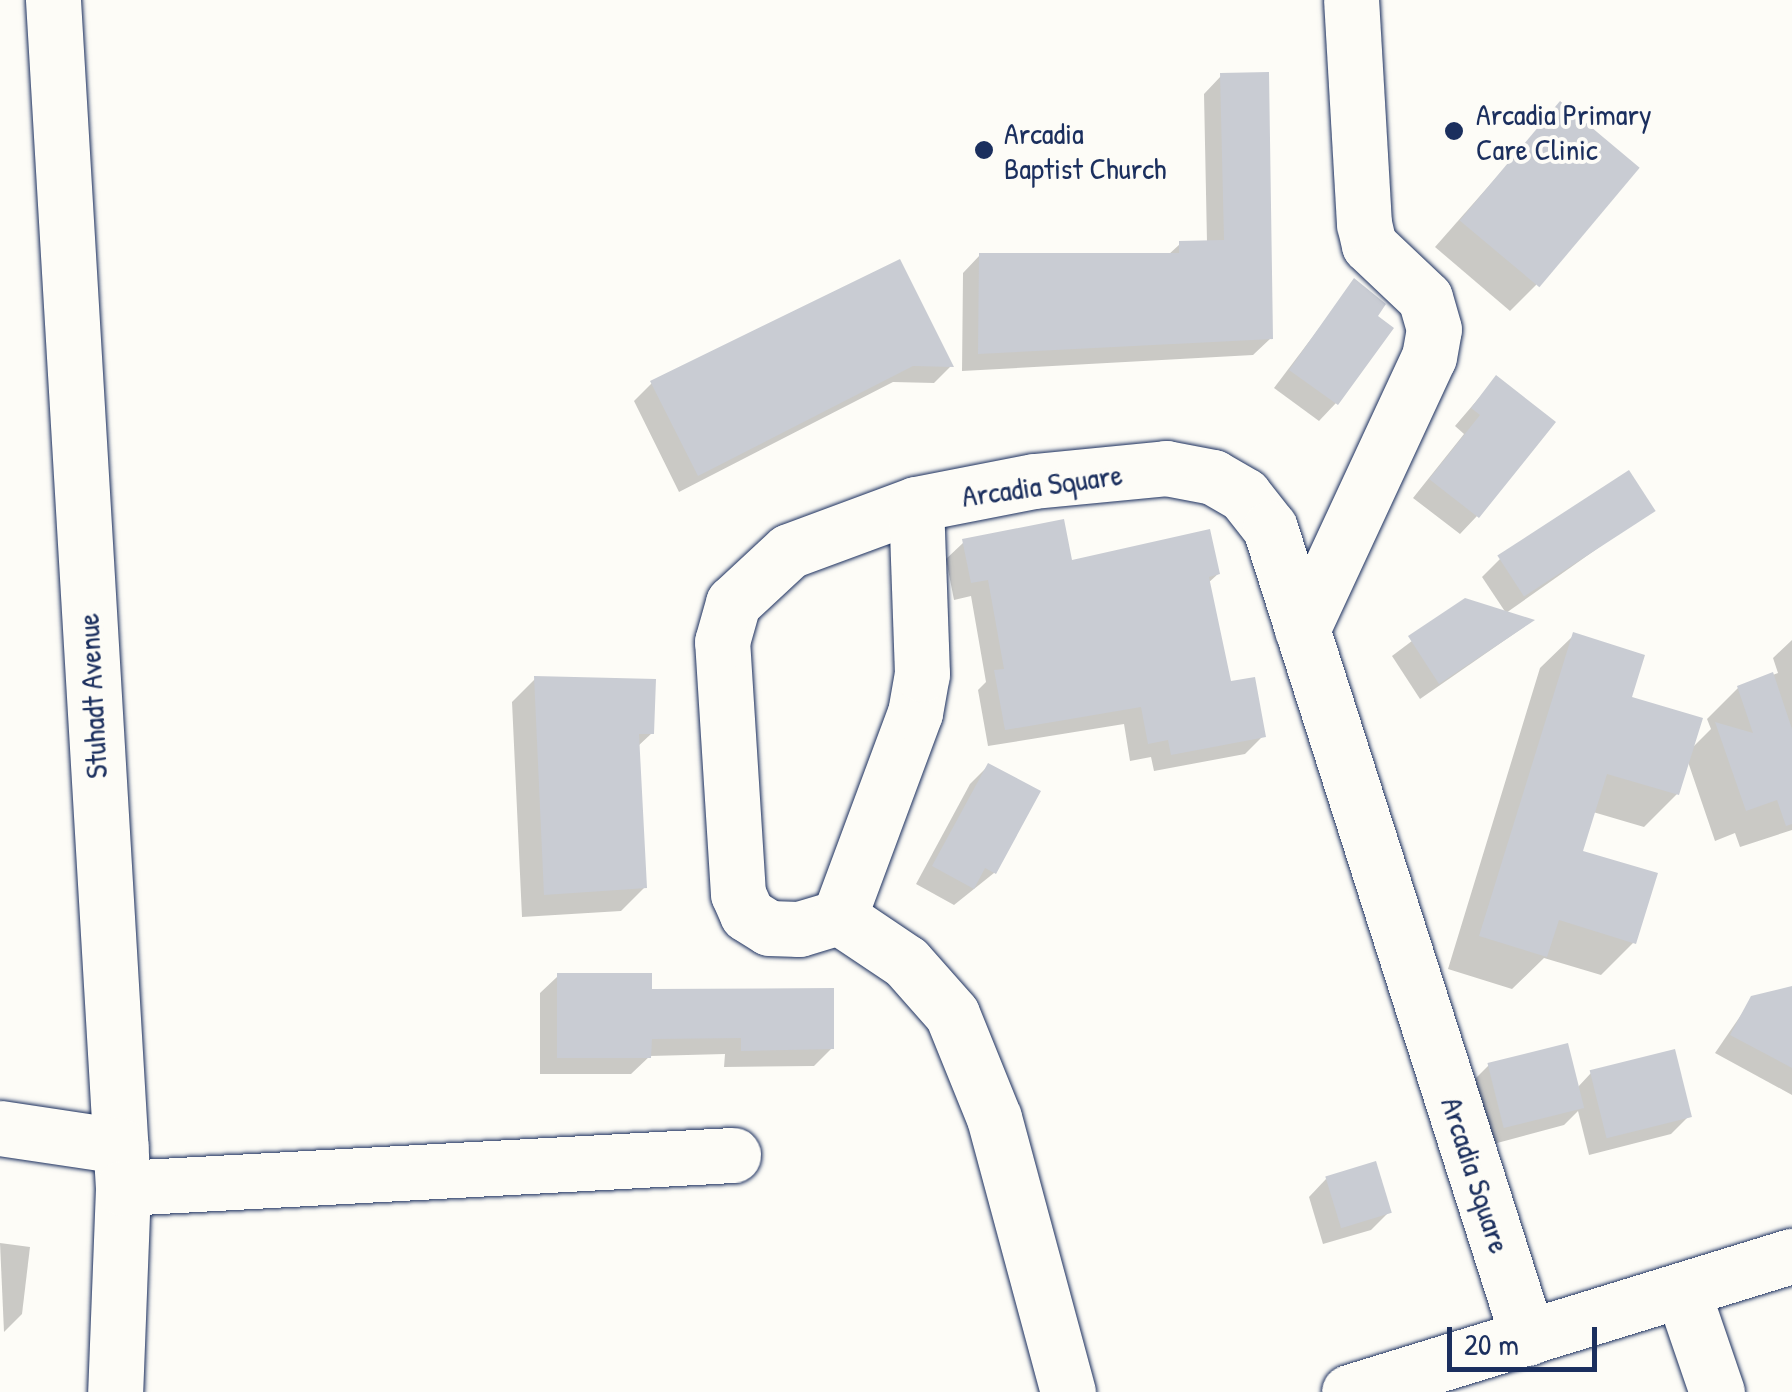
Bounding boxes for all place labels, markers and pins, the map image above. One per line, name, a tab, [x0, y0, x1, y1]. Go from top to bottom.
place label: Arcadia Primary Care Clinic	[1476, 96, 1652, 166]
place label: Arcadia Baptist Church	[1004, 115, 1166, 186]
marker: Arcadia Primary Care Clinic	[1441, 118, 1467, 144]
marker: Arcadia Baptist Church	[973, 139, 995, 161]

